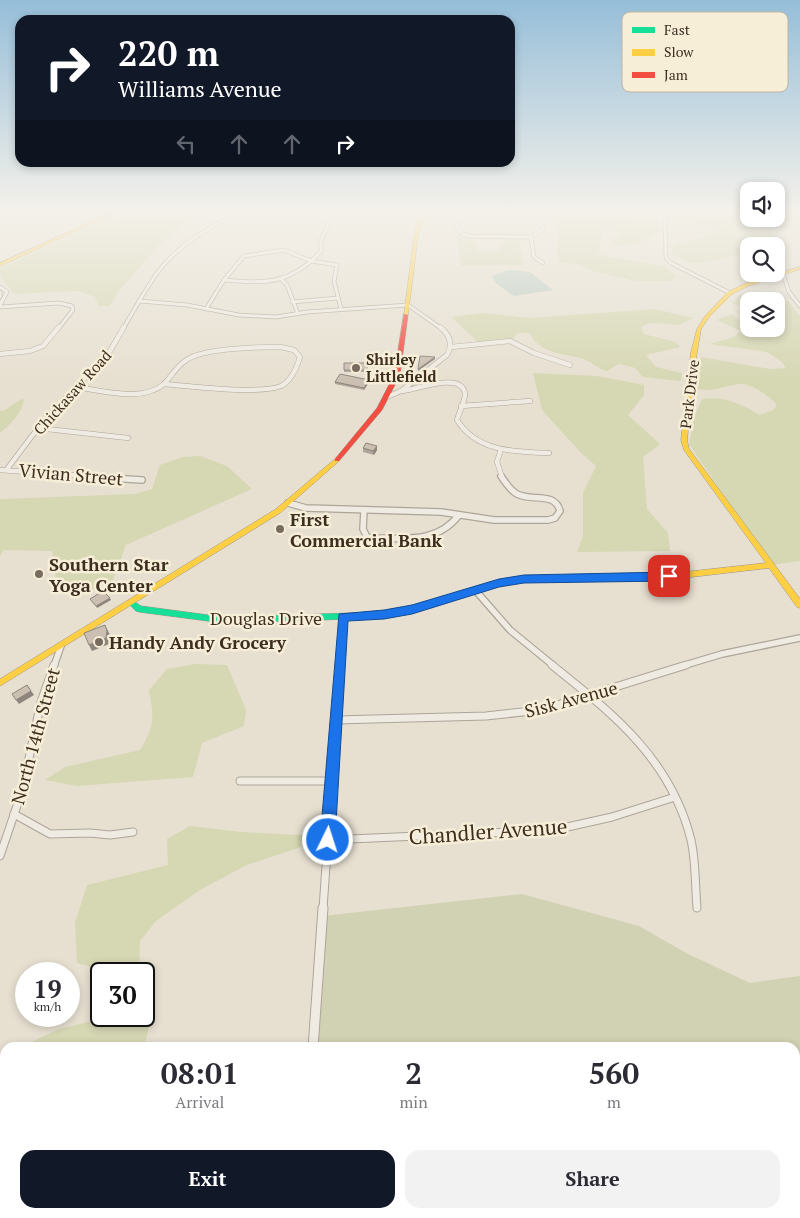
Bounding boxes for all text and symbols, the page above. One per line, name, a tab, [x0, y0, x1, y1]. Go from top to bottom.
legend	[622, 12, 788, 92]
text: Fast	[664, 20, 691, 39]
text: 220 m	[118, 30, 219, 76]
icon: right	[35, 35, 100, 100]
text: Slow	[664, 42, 694, 61]
text: Jam	[664, 65, 688, 84]
text: Williams Avenue	[118, 74, 282, 103]
icon: left	[172, 130, 200, 158]
icon: ahead	[225, 130, 253, 158]
icon: ahead	[278, 130, 306, 158]
icon: right	[331, 130, 359, 158]
map controls	[740, 182, 785, 337]
button: sound	[740, 182, 785, 227]
button: search	[740, 237, 785, 282]
button: layers	[740, 292, 785, 337]
street label: Chickasaw Road	[29, 345, 115, 439]
place label: Shirley Littlefield	[366, 349, 437, 386]
street label: Park Drive	[675, 358, 703, 430]
marker: Shirley Littlefield	[350, 362, 362, 374]
street label: Vivian Street	[18, 457, 124, 491]
place label: First Commercial Bank	[290, 507, 443, 552]
marker: First Commercial Bank	[274, 523, 286, 535]
place label: Southern Star Yoga Center	[49, 552, 169, 597]
pin	[648, 555, 690, 597]
icon: arrive	[655, 562, 683, 590]
marker: Southern Star Yoga Center	[33, 568, 45, 580]
street label: Douglas Drive	[210, 606, 322, 630]
place label: Handy Andy Grocery	[109, 630, 287, 654]
marker: Handy Andy Grocery	[93, 636, 105, 648]
street label: North 14th Street	[5, 665, 65, 807]
street label: Sisk Avenue	[522, 675, 620, 723]
street label: Chandler Avenue	[408, 811, 568, 851]
position arrow	[301, 813, 353, 865]
speed limit sign: 30	[90, 962, 155, 1027]
text: 19	[33, 972, 62, 1005]
text: km/h	[34, 999, 61, 1014]
text: 08:01	[161, 1053, 239, 1093]
text: 2	[405, 1053, 422, 1093]
text: 560	[588, 1053, 639, 1093]
text: Arrival	[175, 1091, 224, 1113]
text: min	[400, 1091, 428, 1113]
text: m	[607, 1091, 621, 1113]
button: Exit	[20, 1150, 395, 1208]
button: Share	[405, 1150, 780, 1208]

